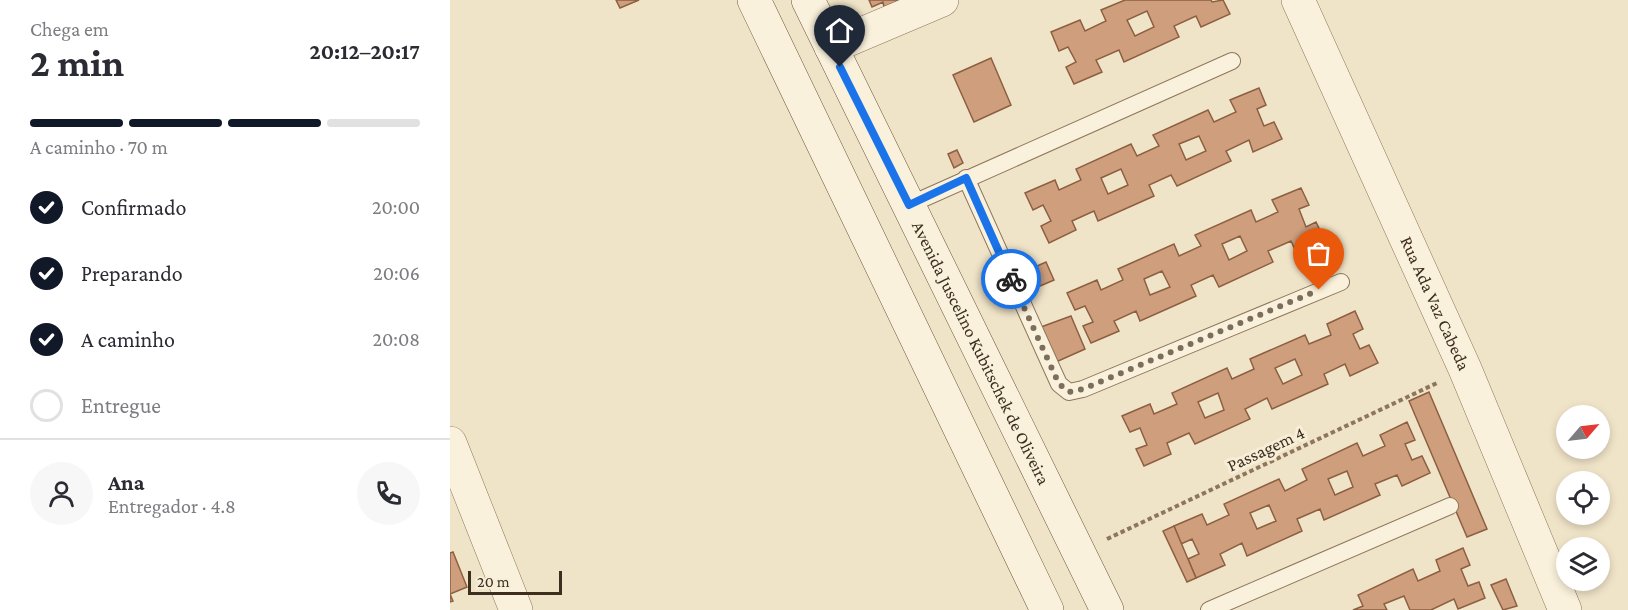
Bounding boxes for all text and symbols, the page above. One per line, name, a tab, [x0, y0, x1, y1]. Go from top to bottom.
pin	[814, 5, 865, 67]
icon: home	[823, 14, 856, 47]
text: Chega em	[30, 18, 109, 40]
text: 20:12–20:17	[310, 39, 420, 64]
text: 2 min	[30, 41, 124, 84]
text: A caminho · 70 m	[30, 136, 168, 158]
icon: check	[30, 191, 63, 224]
text: Confirmado	[81, 195, 187, 220]
text: 20:00	[372, 196, 420, 218]
street label: Avenida Juscelino Kubitschek de Oliveira	[908, 218, 1054, 488]
pin	[1293, 228, 1344, 290]
street label: Rua Ada Vaz Cabeda	[1396, 233, 1474, 374]
icon: bag	[1302, 237, 1335, 270]
courier	[981, 249, 1041, 309]
icon: check	[30, 257, 63, 290]
text: Preparando	[81, 261, 183, 286]
text: 20:06	[373, 262, 420, 284]
icon: bike	[995, 263, 1028, 296]
icon: check	[30, 323, 63, 356]
text: A caminho	[81, 327, 175, 352]
text: 20:08	[373, 328, 420, 350]
text: Entregue	[81, 393, 161, 418]
north arrow	[1556, 405, 1610, 459]
map controls	[1556, 405, 1610, 591]
street label: Passagem 4	[1224, 422, 1308, 476]
button: person	[30, 462, 93, 525]
button: phone	[357, 462, 420, 525]
text: Ana	[108, 470, 144, 495]
button: locate	[1556, 471, 1610, 525]
text: Entregador · 4.8	[108, 495, 236, 517]
button: layers	[1556, 537, 1610, 591]
scale bar	[468, 568, 562, 596]
text: 20 m	[477, 573, 510, 590]

